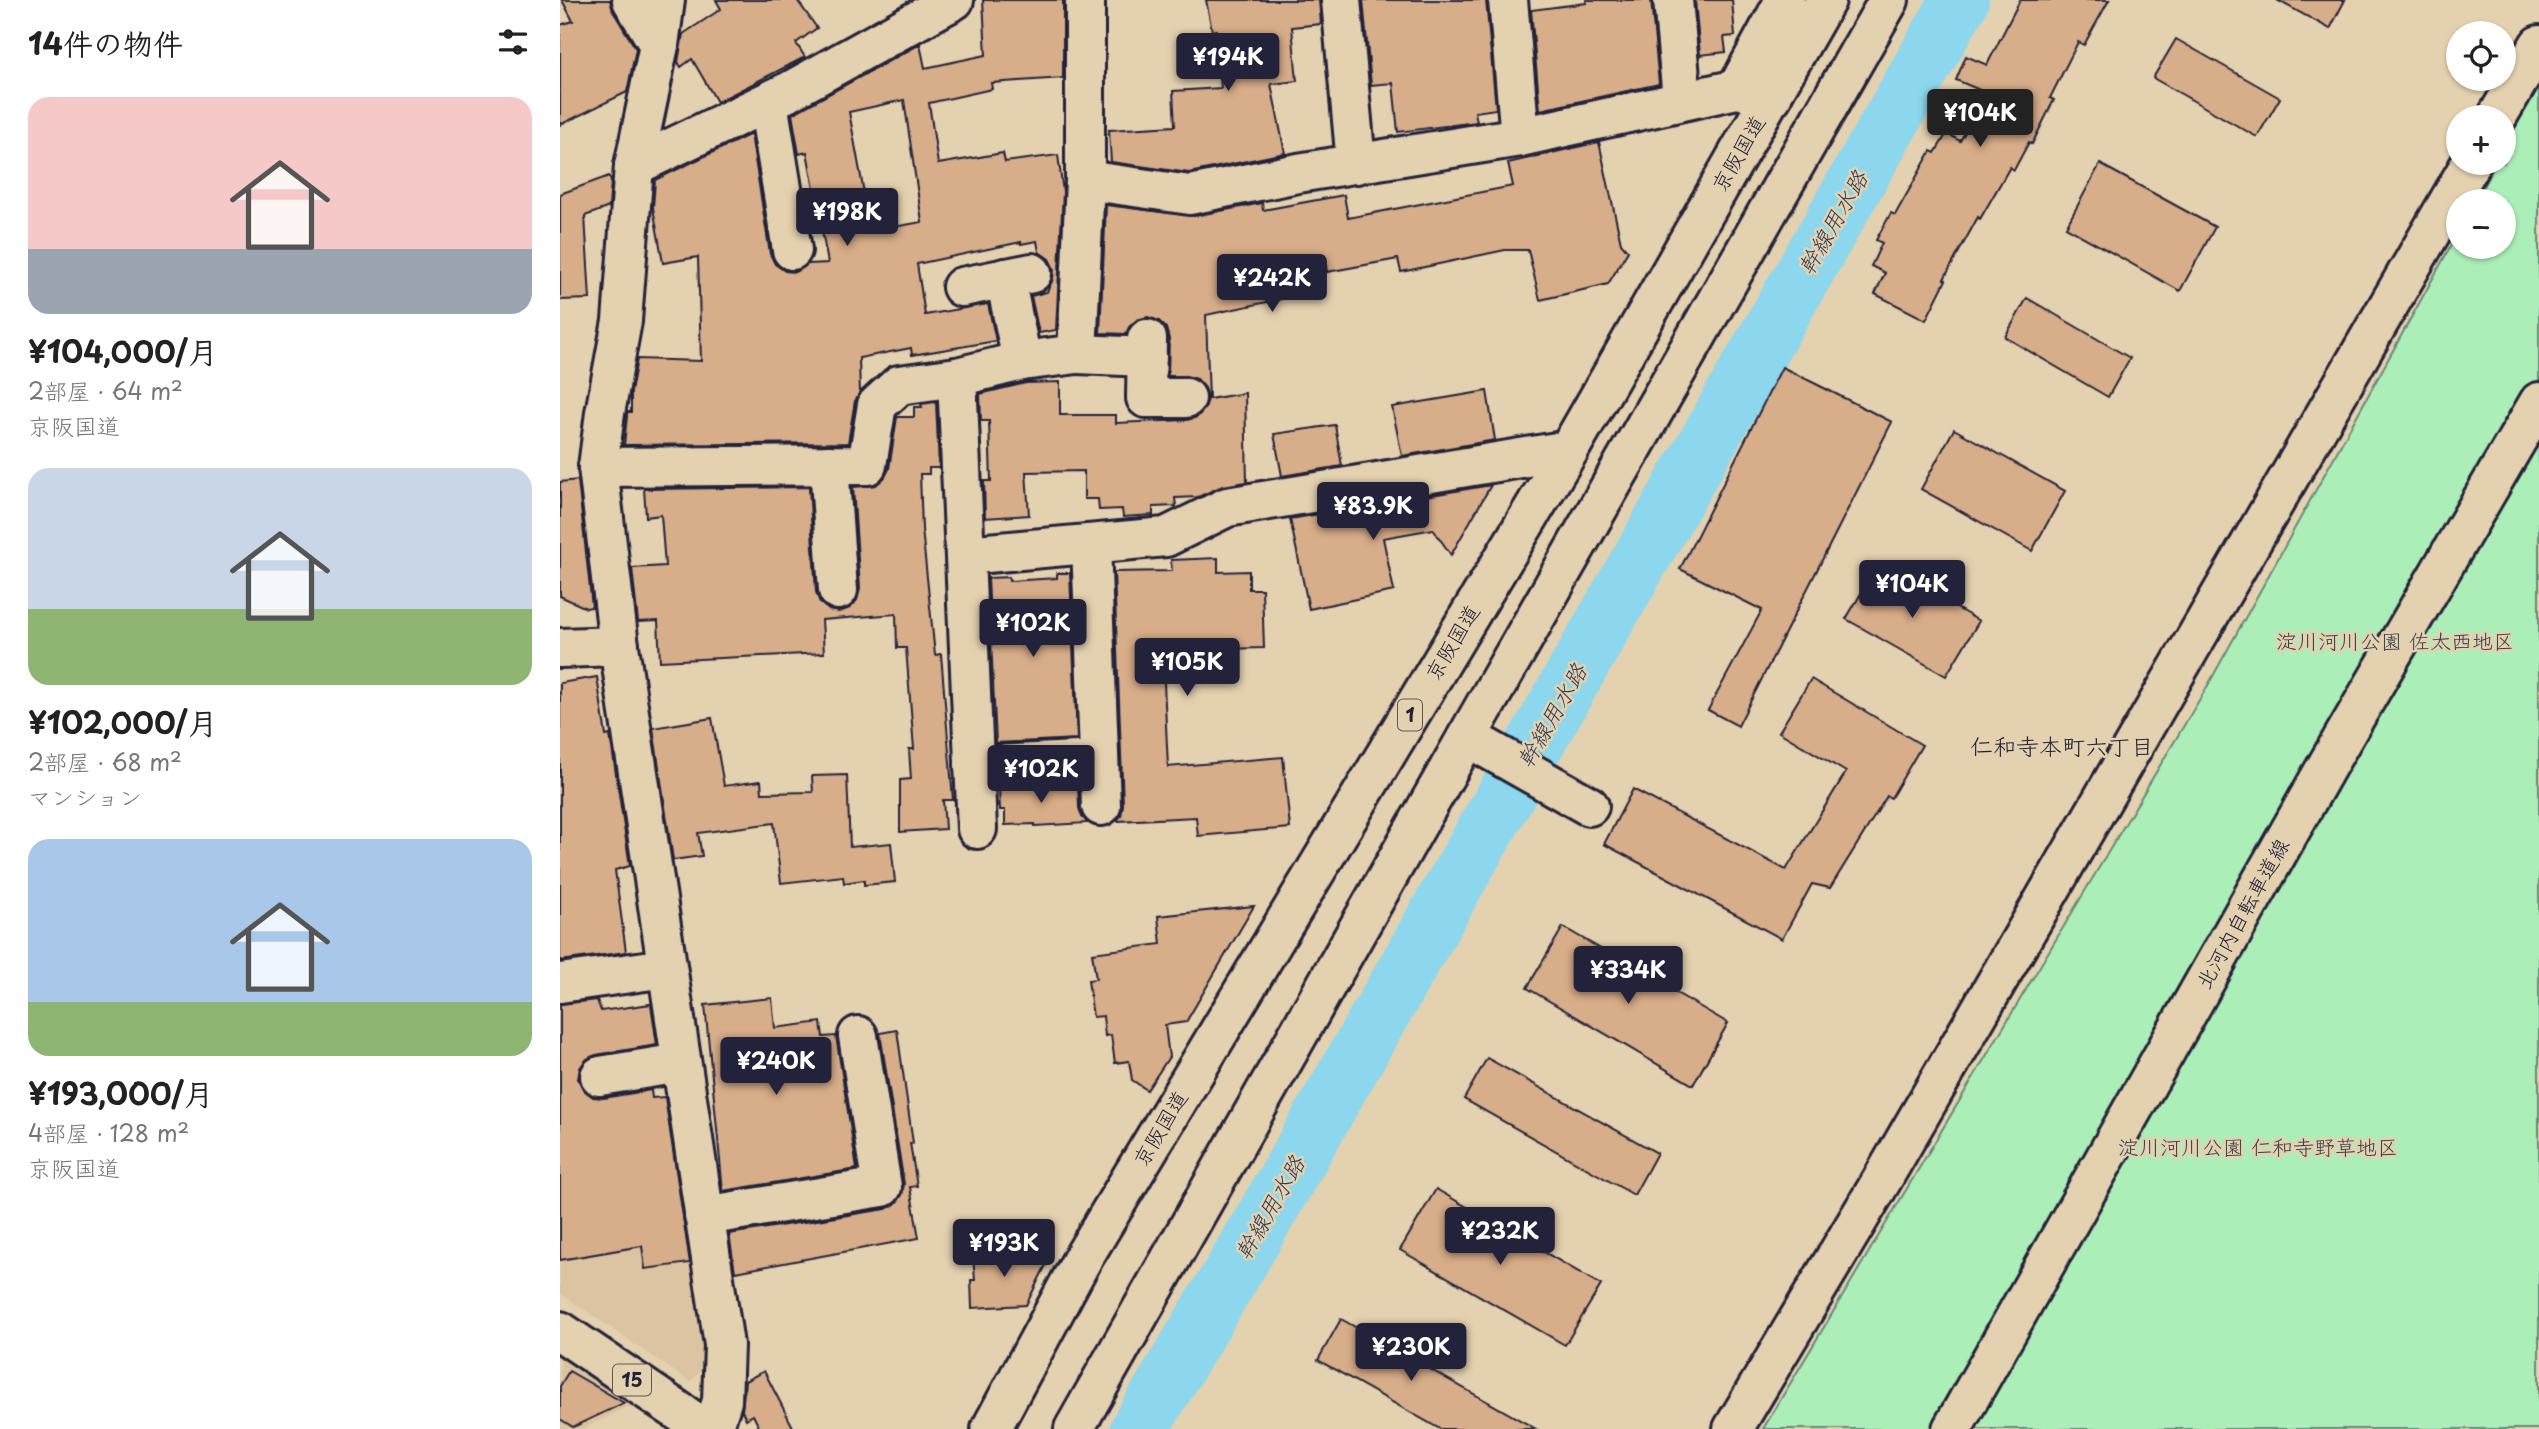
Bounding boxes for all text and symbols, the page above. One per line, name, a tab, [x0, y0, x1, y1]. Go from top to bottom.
text: 14件の物件	[28, 20, 183, 65]
map controls	[2446, 21, 2516, 259]
button: locate	[2446, 21, 2516, 91]
icon: filters	[494, 23, 532, 61]
pin: ¥194K	[1179, 34, 1277, 93]
text: ¥194K	[1192, 38, 1264, 73]
pin: ¥104K	[1931, 90, 2029, 149]
text: ¥104K	[1943, 94, 2017, 129]
button: +	[2446, 105, 2516, 175]
street label: 京阪国道	[1702, 109, 1772, 197]
icon: home	[217, 142, 343, 268]
water label: 幹線用水路	[1788, 162, 1877, 281]
pin: ¥198K	[798, 188, 896, 248]
button: −	[2446, 189, 2516, 259]
text: ¥198K	[812, 193, 882, 228]
pin: ¥242K	[1223, 254, 1321, 314]
text: ¥242K	[1233, 259, 1311, 294]
text: ¥104,000/月	[28, 328, 218, 373]
text: 2部屋 · 64 m²	[28, 373, 183, 408]
text: 京阪国道	[28, 408, 120, 443]
pin: ¥83.9K	[1316, 482, 1430, 542]
text: ¥83.9K	[1333, 487, 1413, 522]
icon: home	[217, 513, 343, 639]
pin: ¥104K	[1863, 560, 1961, 620]
text: ¥104K	[1875, 565, 1949, 600]
street label: 京阪国道	[1416, 598, 1487, 686]
pin: ¥102K	[984, 600, 1082, 659]
text: ¥102K	[995, 604, 1071, 639]
park label: 淀川河川公園 佐太西地区	[2276, 624, 2514, 656]
pin: ¥105K	[1138, 638, 1236, 698]
text: ¥105K	[1151, 643, 1223, 678]
water label: 幹線用水路	[1507, 655, 1596, 774]
text: ¥102,000/月	[28, 699, 218, 744]
road number: 1	[1398, 700, 1422, 730]
district label: 仁和寺本町六丁目	[1970, 728, 2154, 763]
text: 2部屋 · 68 m²	[28, 744, 182, 779]
pin: ¥102K	[992, 746, 1090, 805]
text: ¥102K	[1003, 750, 1079, 785]
text: マンション	[28, 779, 142, 814]
street label: 北河内自転車道線	[2187, 832, 2296, 994]
icon: home	[217, 884, 343, 1010]
pin: ¥334K	[1579, 946, 1677, 1006]
text: ¥334K	[1590, 951, 1666, 986]
pin: ¥240K	[727, 1038, 825, 1097]
text: ¥240K	[736, 1042, 816, 1077]
text: ¥193,000/月	[28, 1070, 214, 1115]
street label: 京阪国道	[1124, 1084, 1195, 1172]
text: 4部屋 · 128 m²	[28, 1115, 189, 1150]
park label: 淀川河川公園 仁和寺野草地区	[2118, 1130, 2398, 1162]
water label: 幹線用水路	[1225, 1147, 1314, 1266]
text: 京阪国道	[28, 1150, 120, 1185]
pin: ¥232K	[1451, 1208, 1549, 1267]
text: ¥232K	[1461, 1212, 1539, 1247]
pin: ¥193K	[955, 1220, 1053, 1279]
text: ¥193K	[969, 1224, 1039, 1259]
pin: ¥230K	[1362, 1324, 1460, 1383]
text: ¥230K	[1371, 1328, 1451, 1363]
road number: 15	[613, 1364, 651, 1396]

